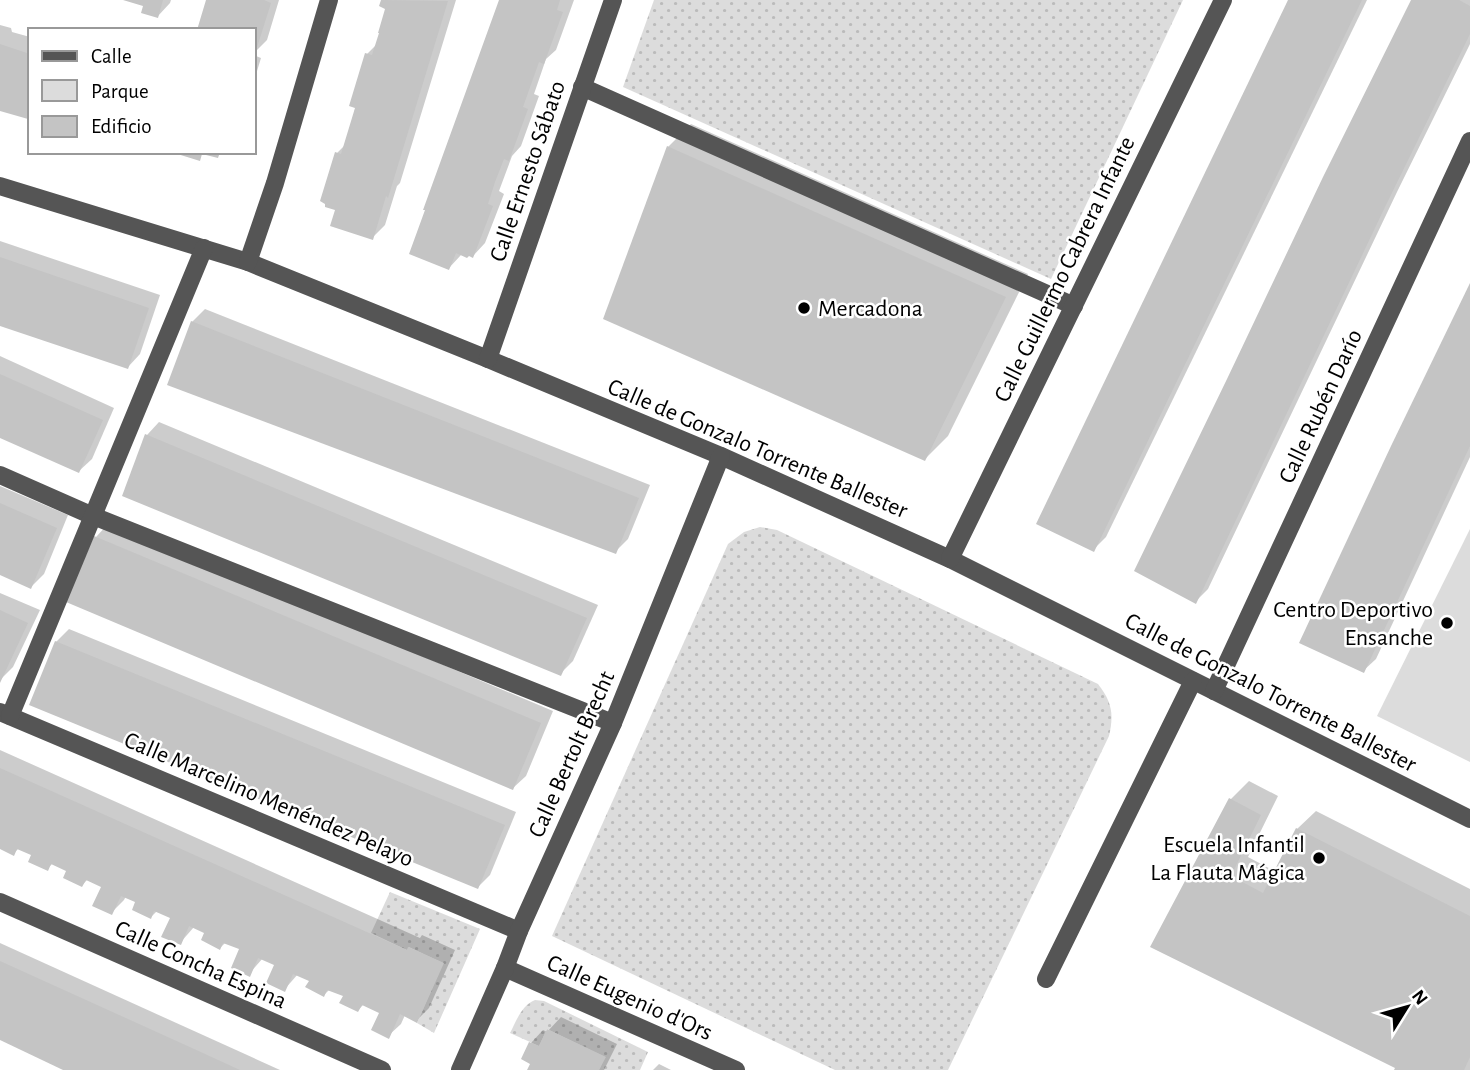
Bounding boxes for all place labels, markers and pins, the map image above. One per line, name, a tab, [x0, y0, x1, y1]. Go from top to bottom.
place label: Mercadona	[818, 297, 923, 321]
marker: Mercadona	[796, 300, 812, 316]
place label: Centro Deportivo Ensanche	[1273, 598, 1433, 650]
marker: Centro Deportivo Ensanche	[1439, 615, 1455, 631]
place label: Escuela Infantil La Flauta Mágica	[1150, 833, 1305, 885]
marker: Escuela Infantil La Flauta Mágica	[1311, 850, 1327, 866]

